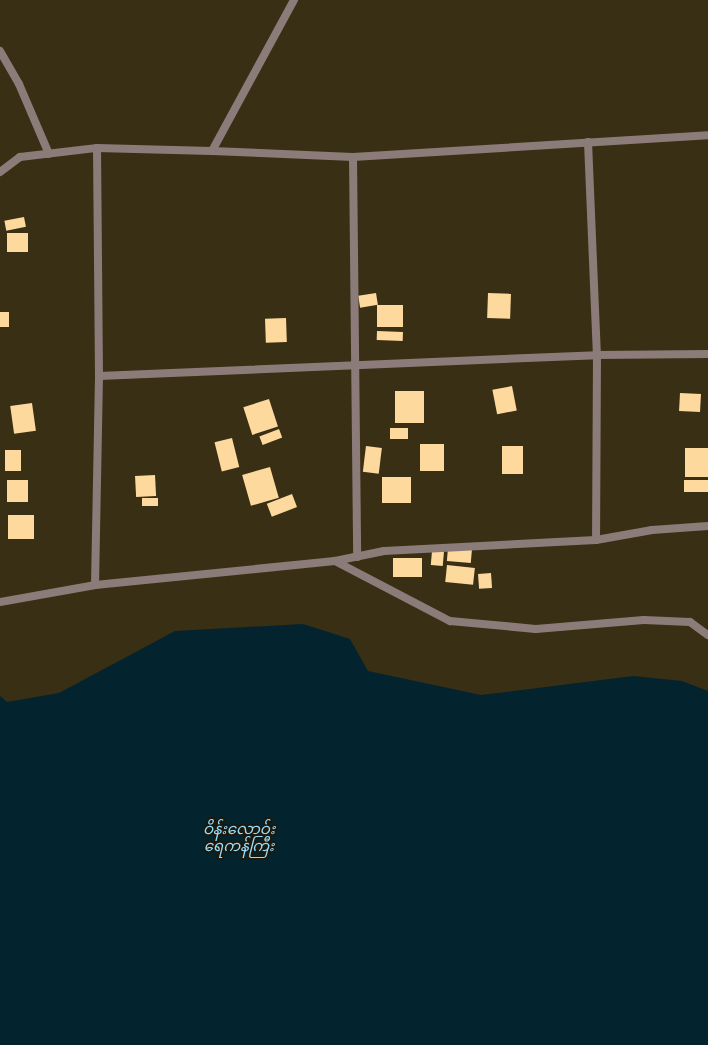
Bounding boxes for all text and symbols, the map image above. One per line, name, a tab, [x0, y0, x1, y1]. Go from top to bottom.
water label: ဝိန်းလောဝ်း ရေကန်ကြီး	[203, 819, 275, 854]

